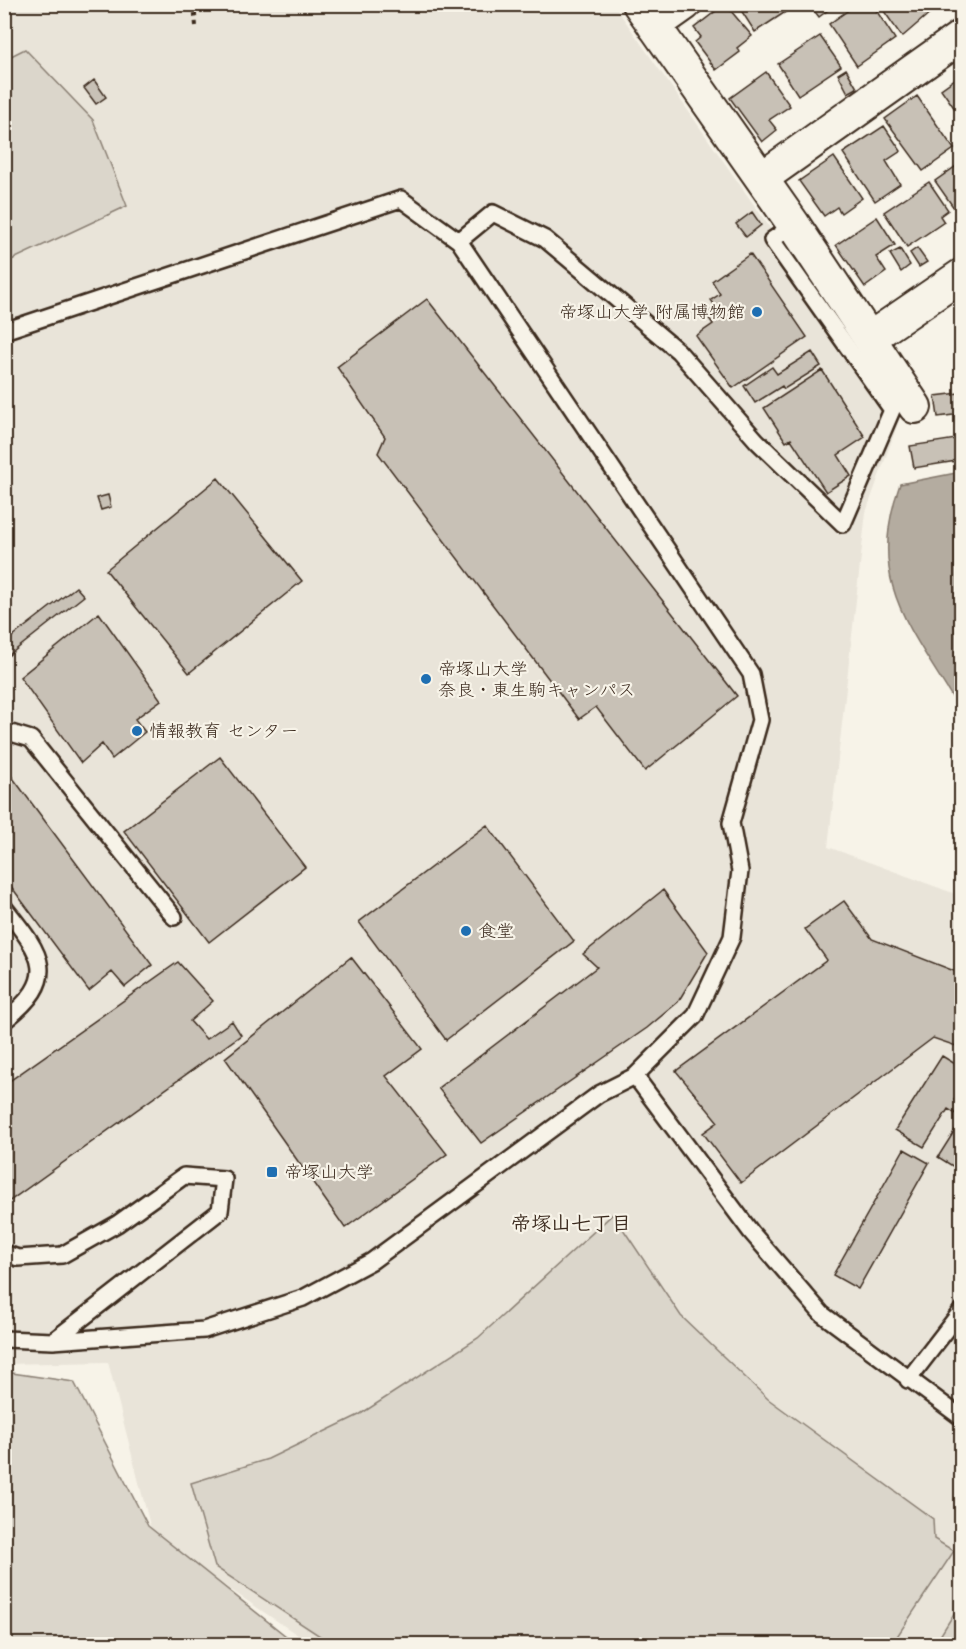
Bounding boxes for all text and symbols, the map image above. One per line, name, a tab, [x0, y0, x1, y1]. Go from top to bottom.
place label: 帝塚山大学 附属博物館	[559, 302, 745, 323]
marker: 帝塚山大学 附属博物館	[750, 305, 764, 319]
place label: 帝塚山大学 奈良・東生駒キャンパス	[438, 659, 635, 701]
marker: 帝塚山大学 奈良・東生駒キャンパス	[419, 672, 433, 686]
place label: 情報教育 センター	[149, 721, 298, 742]
marker: 情報教育 センター	[130, 724, 144, 738]
place label: 食堂	[478, 921, 514, 942]
marker: 食堂	[459, 924, 473, 938]
place label: 帝塚山大学	[284, 1162, 374, 1183]
marker: 帝塚山大学	[265, 1165, 279, 1179]
district label: 帝塚山七丁目	[511, 1212, 631, 1235]

